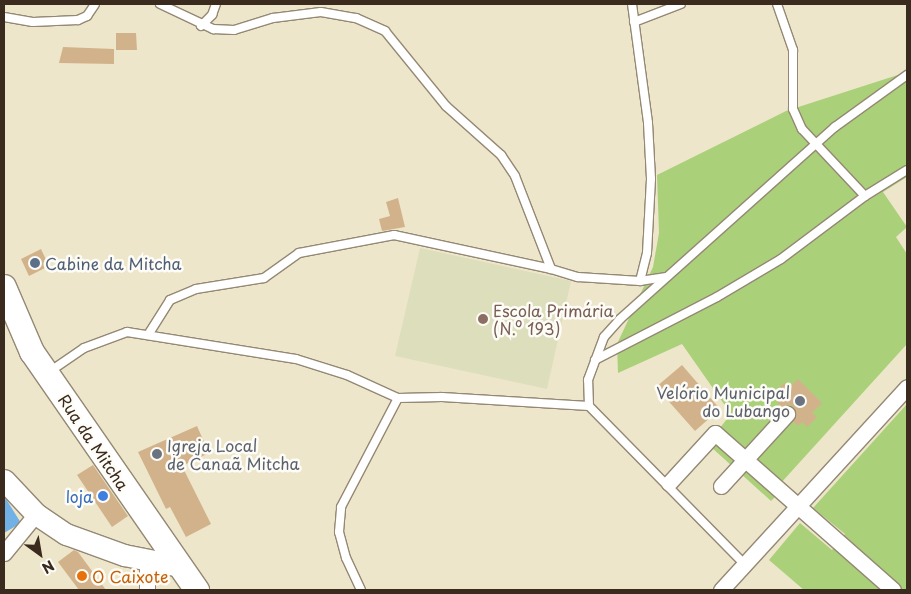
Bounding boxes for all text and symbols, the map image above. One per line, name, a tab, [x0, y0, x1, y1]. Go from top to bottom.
place label: Cabine da Mitcha	[45, 253, 181, 273]
marker: Cabine da Mitcha	[29, 257, 41, 269]
place label: Escola Primária (N.º 193)	[493, 300, 614, 338]
marker: Escola Primária (N.º 193)	[477, 313, 489, 325]
place label: Velório Municipal do Lubango	[656, 382, 790, 420]
street label: Rua da Mitcha	[54, 390, 134, 494]
marker: Velório Municipal do Lubango	[794, 395, 806, 407]
place label: Igreja Local de Canaã Mitcha	[167, 435, 299, 473]
marker: Igreja Local de Canaã Mitcha	[151, 448, 163, 460]
place label: loja	[66, 486, 93, 506]
marker: loja	[97, 490, 109, 502]
north arrow	[15, 529, 65, 579]
text: N	[38, 555, 58, 579]
place label: O Caixote	[92, 566, 169, 586]
marker: O Caixote	[76, 570, 88, 582]

